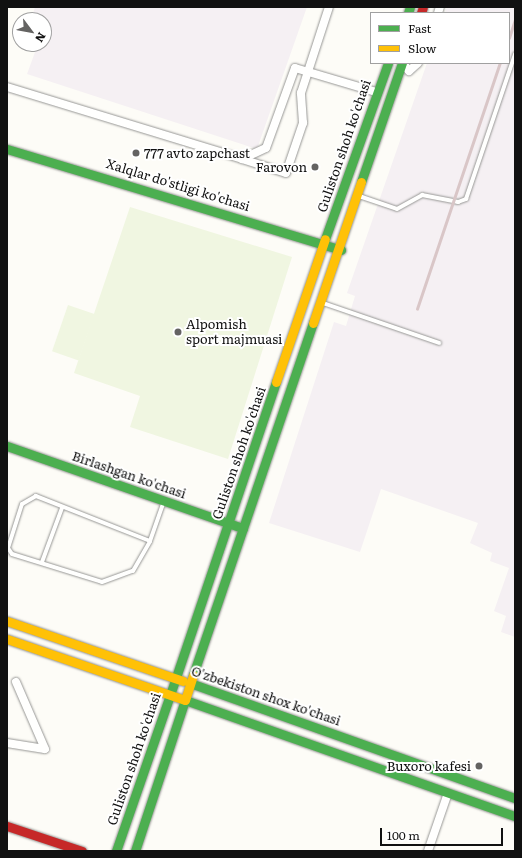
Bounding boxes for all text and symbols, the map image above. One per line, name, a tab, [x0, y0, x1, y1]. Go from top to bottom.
north arrow	[12, 12, 52, 52]
legend	[370, 12, 510, 64]
text: Fast	[408, 19, 431, 37]
text: N	[32, 30, 51, 46]
text: Slow	[408, 39, 436, 57]
street label: Guliston shoh ko'chasi	[314, 78, 374, 214]
place label: 777 avto zapchast	[144, 145, 250, 161]
marker: 777 avto zapchast	[131, 148, 141, 158]
street label: Xalqlar do'stligi ko'chasi	[104, 156, 252, 214]
place label: Farovon	[256, 159, 307, 175]
marker: Farovon	[310, 162, 320, 172]
place label: Alpomish sport majmuasi	[186, 317, 282, 348]
marker: Alpomish sport majmuasi	[173, 327, 183, 337]
street label: Guliston shoh ko'chasi	[209, 385, 269, 521]
street label: Birlashgan ko'chasi	[70, 448, 188, 502]
street label: O'zbekiston shox ko'chasi	[189, 663, 343, 729]
street label: Guliston shoh ko'chasi	[104, 691, 164, 827]
place label: Buxoro kafesi	[387, 758, 471, 774]
marker: Buxoro kafesi	[474, 761, 484, 771]
scale bar	[382, 820, 505, 846]
text: 100 m	[387, 826, 420, 844]

